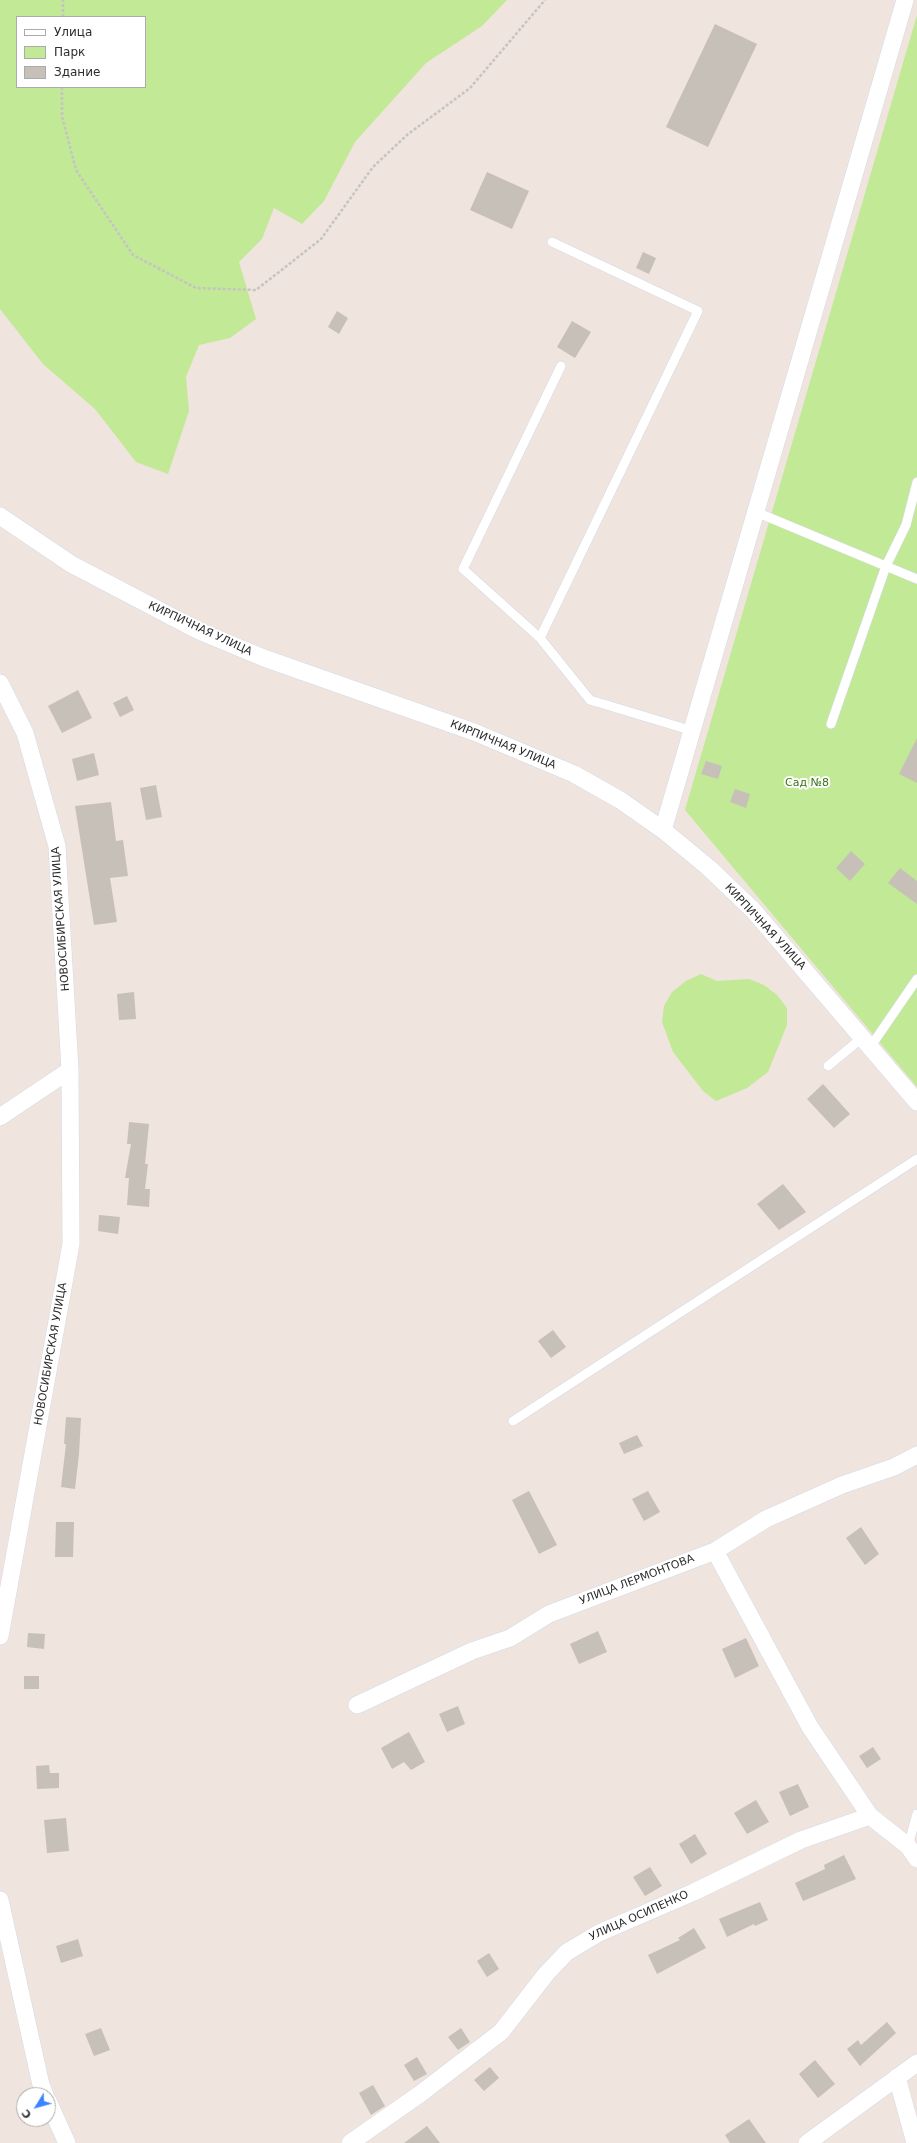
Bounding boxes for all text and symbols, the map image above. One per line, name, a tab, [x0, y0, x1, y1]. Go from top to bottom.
legend	[16, 16, 146, 88]
text: Улица	[54, 25, 92, 39]
text: Парк	[54, 45, 85, 59]
text: Здание	[54, 65, 100, 79]
street label: КИРПИЧНАЯ УЛИЦА	[146, 599, 254, 659]
street label: КИРПИЧНАЯ УЛИЦА	[448, 718, 558, 772]
park label: Сад №8	[785, 776, 829, 790]
street label: НОВОСИБИРСКАЯ УЛИЦА	[49, 846, 73, 992]
street label: КИРПИЧНАЯ УЛИЦА	[722, 881, 808, 973]
street label: НОВОСИБИРСКАЯ УЛИЦА	[32, 1282, 70, 1426]
street label: УЛИЦА ЛЕРМОНТОВА	[578, 1552, 696, 1608]
street label: УЛИЦА ОСИПЕНКО	[587, 1888, 691, 1944]
north arrow	[16, 2087, 56, 2127]
text: С	[19, 2107, 34, 2121]

